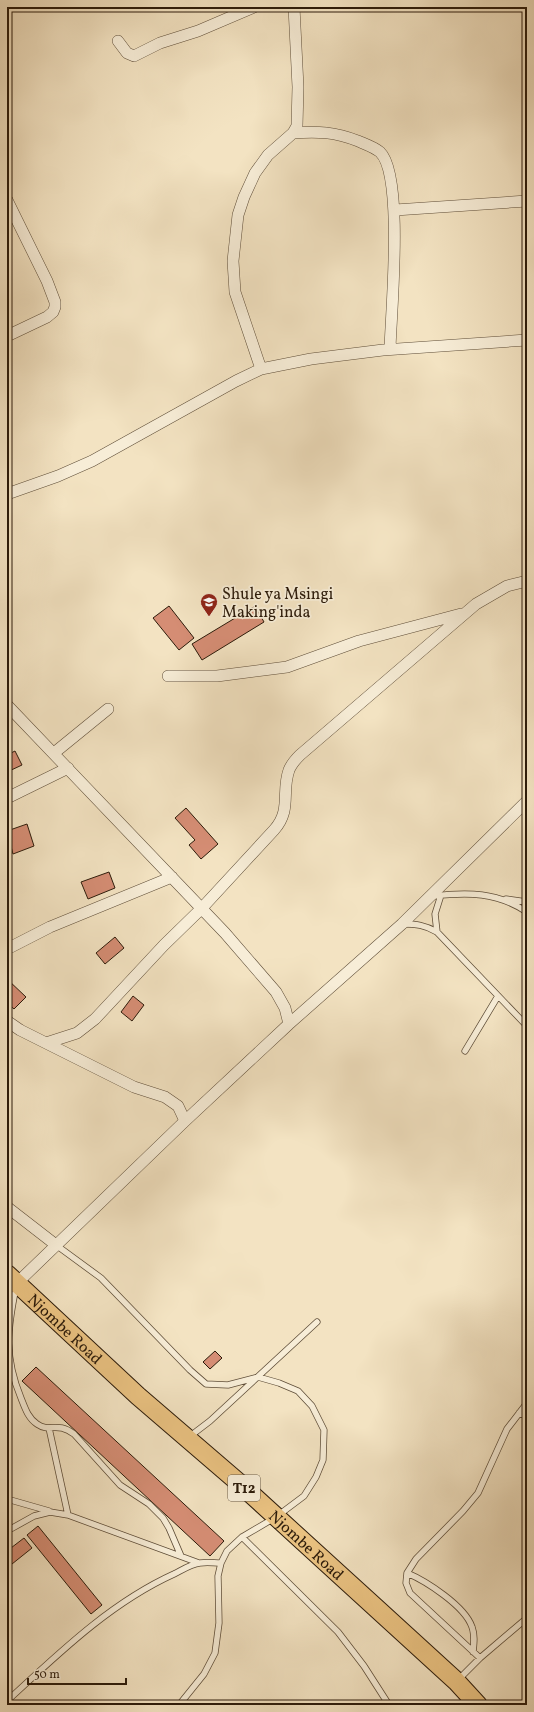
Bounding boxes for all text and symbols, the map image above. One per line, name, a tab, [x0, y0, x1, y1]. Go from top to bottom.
place label: Shule ya Msingi Making'inda	[222, 584, 334, 624]
school or university icon: Shule ya Msingi Making'inda	[199, 592, 219, 617]
street label: Njombe Road	[22, 1290, 106, 1370]
road number: T12	[228, 1475, 260, 1501]
street label: Njombe Road	[263, 1506, 348, 1586]
scale bar	[28, 1660, 126, 1686]
text: 50 m	[34, 1667, 60, 1683]

